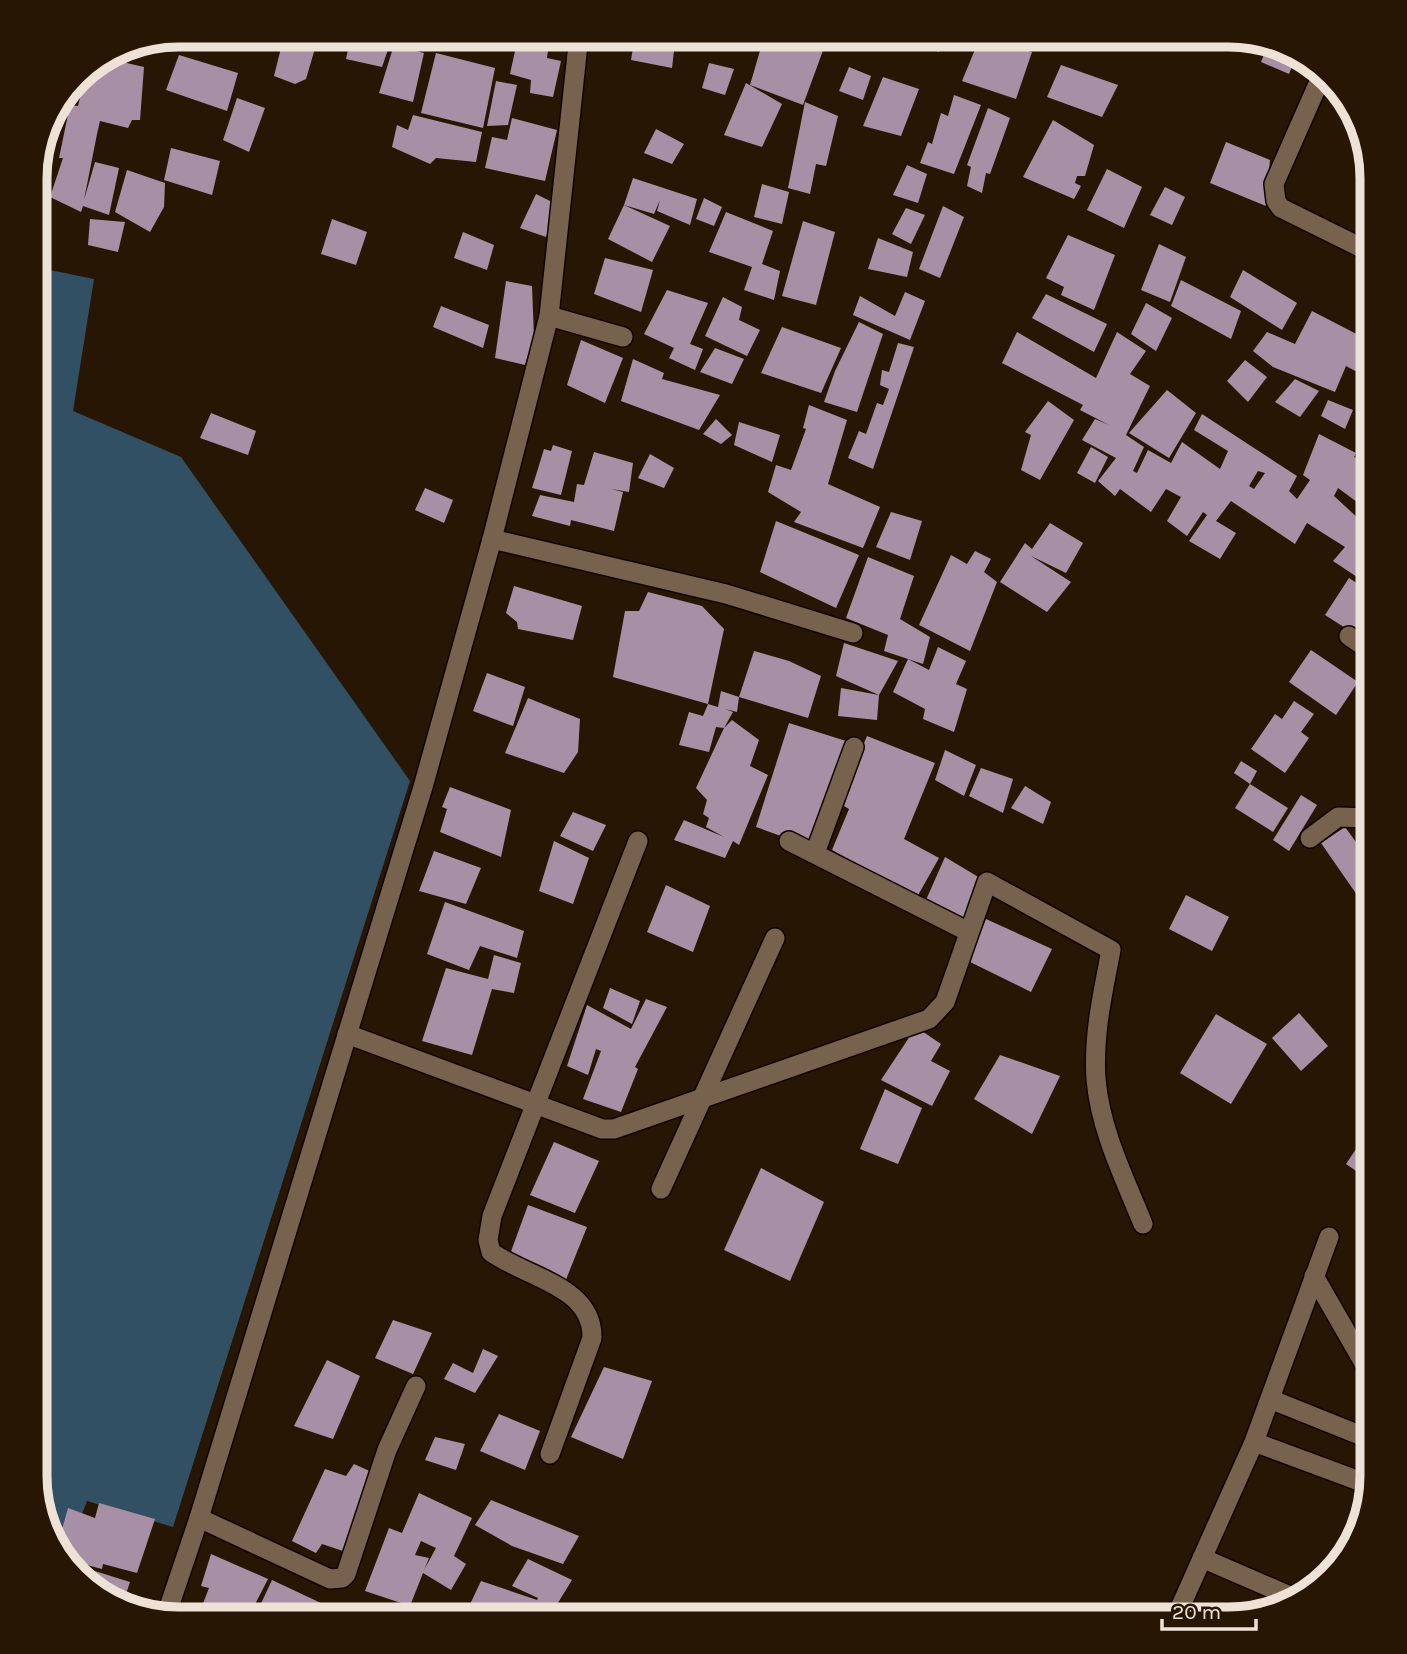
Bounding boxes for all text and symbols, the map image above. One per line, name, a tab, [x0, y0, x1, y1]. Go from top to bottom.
scale bar	[1162, 1588, 1256, 1632]
text: 20 m	[1172, 1600, 1221, 1624]

